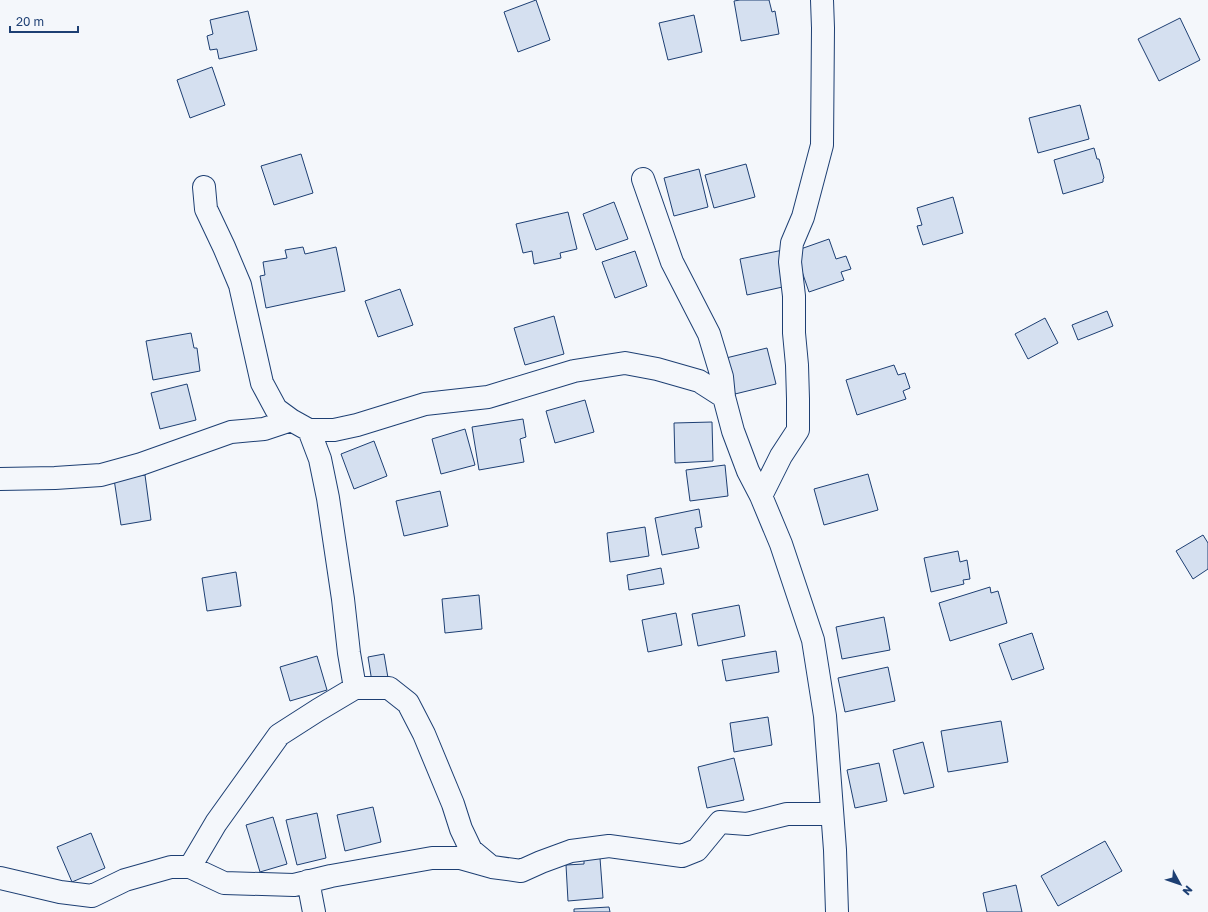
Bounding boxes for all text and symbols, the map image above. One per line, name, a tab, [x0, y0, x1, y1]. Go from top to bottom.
scale bar	[10, 8, 78, 34]
text: 20 m	[16, 14, 44, 29]
north arrow	[1160, 864, 1200, 904]
text: N	[1180, 883, 1196, 898]

